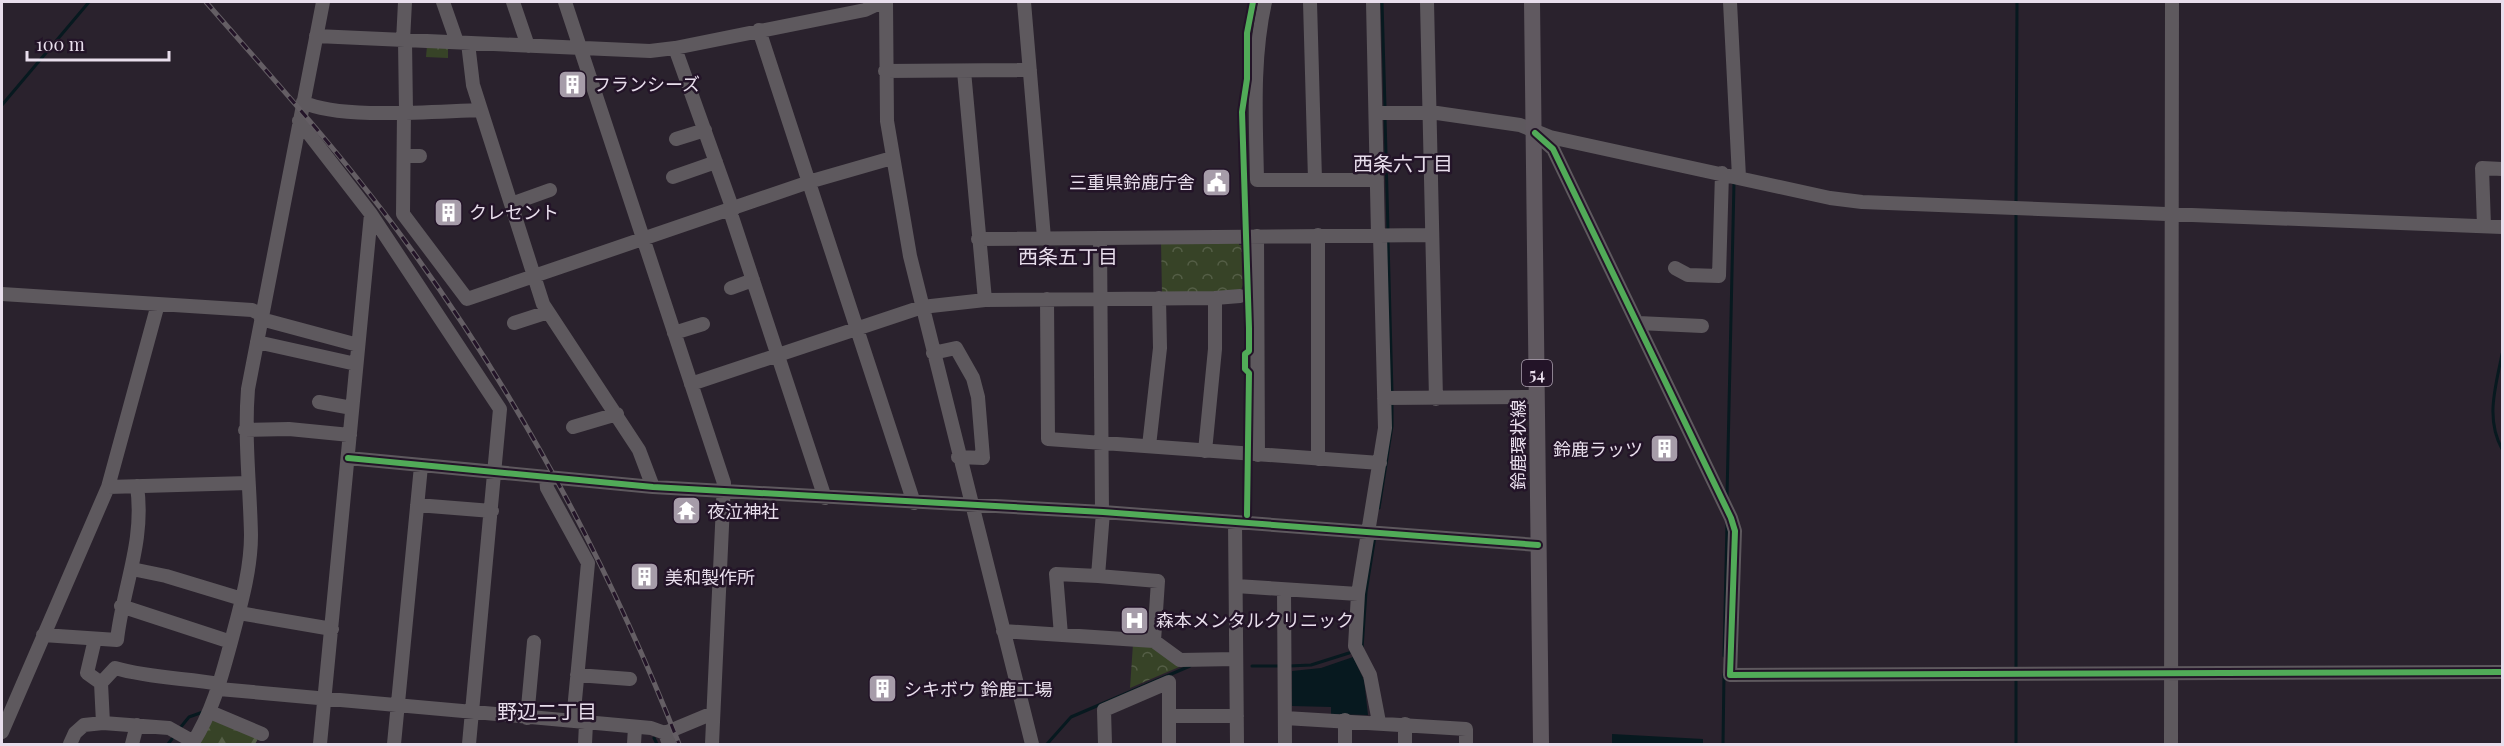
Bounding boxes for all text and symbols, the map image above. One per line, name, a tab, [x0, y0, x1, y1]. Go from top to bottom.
scale bar	[27, 24, 170, 62]
text: 100 m	[36, 32, 85, 56]
building icon: フランシーズ	[556, 68, 588, 100]
place label: フランシーズ	[593, 72, 700, 96]
district label: 西条六丁目	[1353, 149, 1453, 176]
public building icon: 三重県鈴鹿庁舎	[1200, 166, 1232, 198]
place label: 三重県鈴鹿庁舎	[1069, 170, 1195, 194]
building icon: クレセント	[432, 196, 464, 228]
place label: クレセント	[469, 200, 559, 224]
district label: 西条五丁目	[1018, 242, 1118, 269]
road number: 54	[1522, 360, 1552, 386]
street label: 鈴鹿環状線	[1506, 400, 1530, 490]
building icon: 鈴鹿ラッツ	[1648, 433, 1680, 465]
place label: 鈴鹿ラッツ	[1553, 437, 1643, 461]
temple icon: 夜泣神社	[670, 495, 702, 527]
place label: 夜泣神社	[707, 499, 779, 523]
building icon: 美和製作所	[628, 561, 660, 593]
place label: 美和製作所	[665, 565, 755, 589]
hospital icon: 森本メンタルクリニック	[1119, 604, 1151, 636]
place label: 森本メンタルクリニック	[1156, 608, 1354, 632]
building icon: シキボウ 鈴鹿工場	[867, 673, 899, 705]
place label: シキボウ 鈴鹿工場	[904, 677, 1052, 701]
district label: 野辺二丁目	[497, 697, 597, 724]

